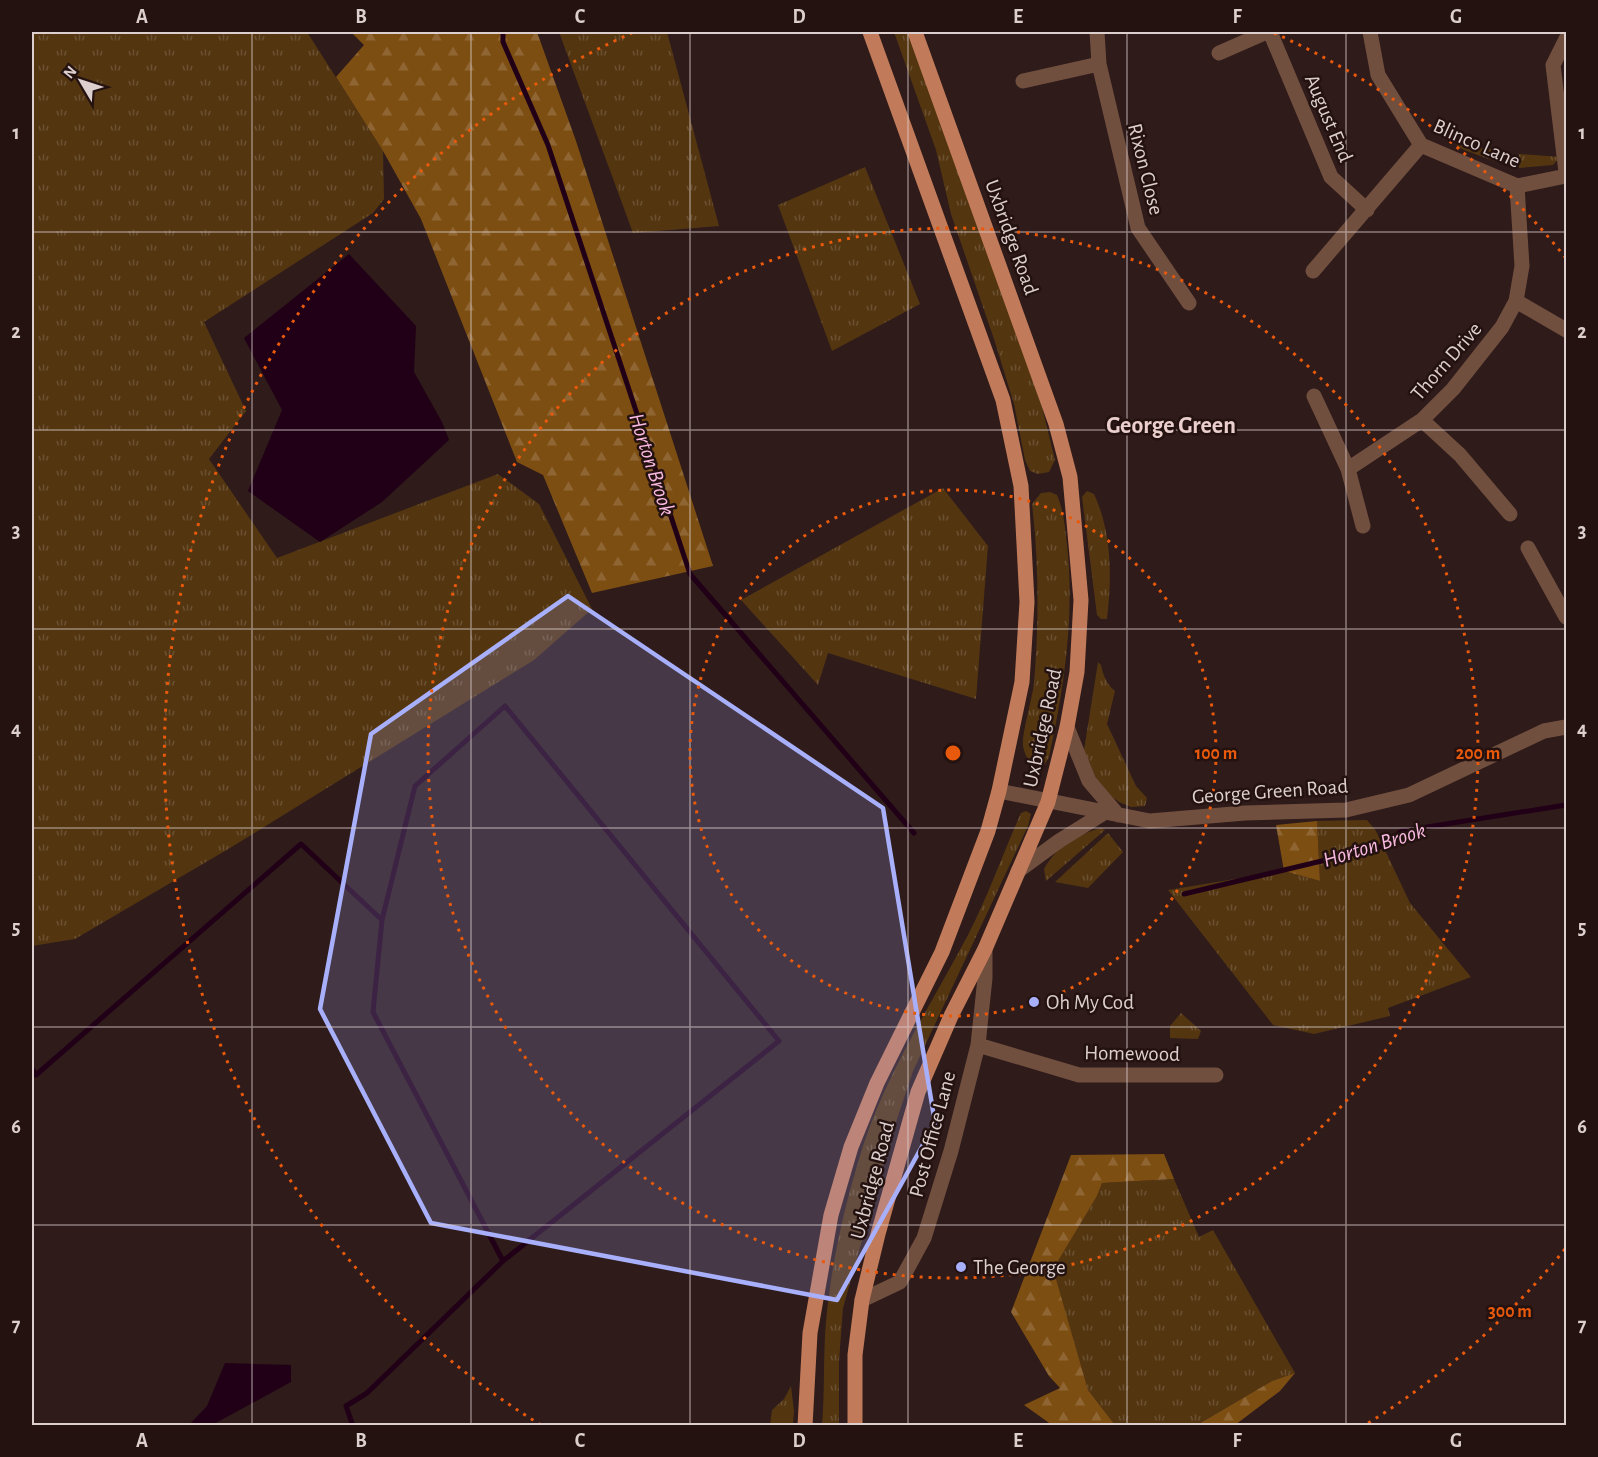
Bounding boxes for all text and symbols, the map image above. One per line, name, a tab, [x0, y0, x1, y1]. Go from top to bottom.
text: A	[136, 7, 148, 27]
text: B	[355, 7, 367, 27]
text: C	[575, 7, 586, 27]
text: D	[792, 7, 806, 27]
text: E	[1013, 7, 1023, 27]
text: F	[1232, 7, 1242, 27]
text: G	[1450, 7, 1462, 27]
north arrow	[51, 51, 111, 111]
text: N	[60, 63, 80, 82]
street label: August End	[1301, 71, 1356, 165]
street label: Blinco Lane	[1430, 115, 1524, 172]
street label: Rixon Close	[1124, 121, 1167, 217]
text: 1	[12, 123, 20, 143]
text: 1	[1578, 123, 1586, 143]
street label: Uxbridge Road	[981, 177, 1042, 298]
street label: Thorn Drive	[1407, 318, 1486, 404]
text: 2	[11, 322, 21, 342]
text: 2	[1577, 322, 1587, 342]
water label: Horton Brook	[625, 410, 679, 518]
district label: George Green	[1106, 414, 1236, 438]
text: 3	[12, 521, 20, 541]
text: 3	[1578, 521, 1586, 541]
street label: Uxbridge Road	[1020, 667, 1065, 789]
text: 4	[11, 719, 21, 739]
text: 4	[1577, 719, 1587, 739]
centre of rings	[943, 743, 963, 763]
text: 100 m	[1195, 745, 1237, 763]
text: 200 m	[1456, 745, 1500, 763]
street label: George Green Road	[1191, 776, 1349, 807]
water label: Horton Brook	[1320, 819, 1428, 871]
text: 5	[12, 918, 20, 938]
text: 5	[1578, 918, 1586, 938]
place label: Oh My Cod	[1046, 992, 1134, 1013]
marker: Oh My Cod	[1027, 995, 1041, 1009]
street label: Homewood	[1084, 1042, 1180, 1065]
street label: Post Office Lane	[906, 1069, 959, 1199]
text: 6	[11, 1117, 21, 1137]
text: 6	[1577, 1117, 1587, 1137]
street label: Uxbridge Road	[847, 1119, 898, 1241]
place label: The George	[973, 1257, 1066, 1278]
marker: The George	[954, 1260, 968, 1274]
text: 300 m	[1488, 1303, 1532, 1321]
text: 7	[12, 1315, 21, 1335]
text: 7	[1578, 1315, 1587, 1335]
text: A	[136, 1431, 148, 1451]
text: B	[355, 1431, 367, 1451]
text: C	[575, 1431, 586, 1451]
text: D	[792, 1431, 806, 1451]
text: E	[1013, 1431, 1023, 1451]
text: F	[1232, 1431, 1242, 1451]
text: G	[1450, 1431, 1462, 1451]

